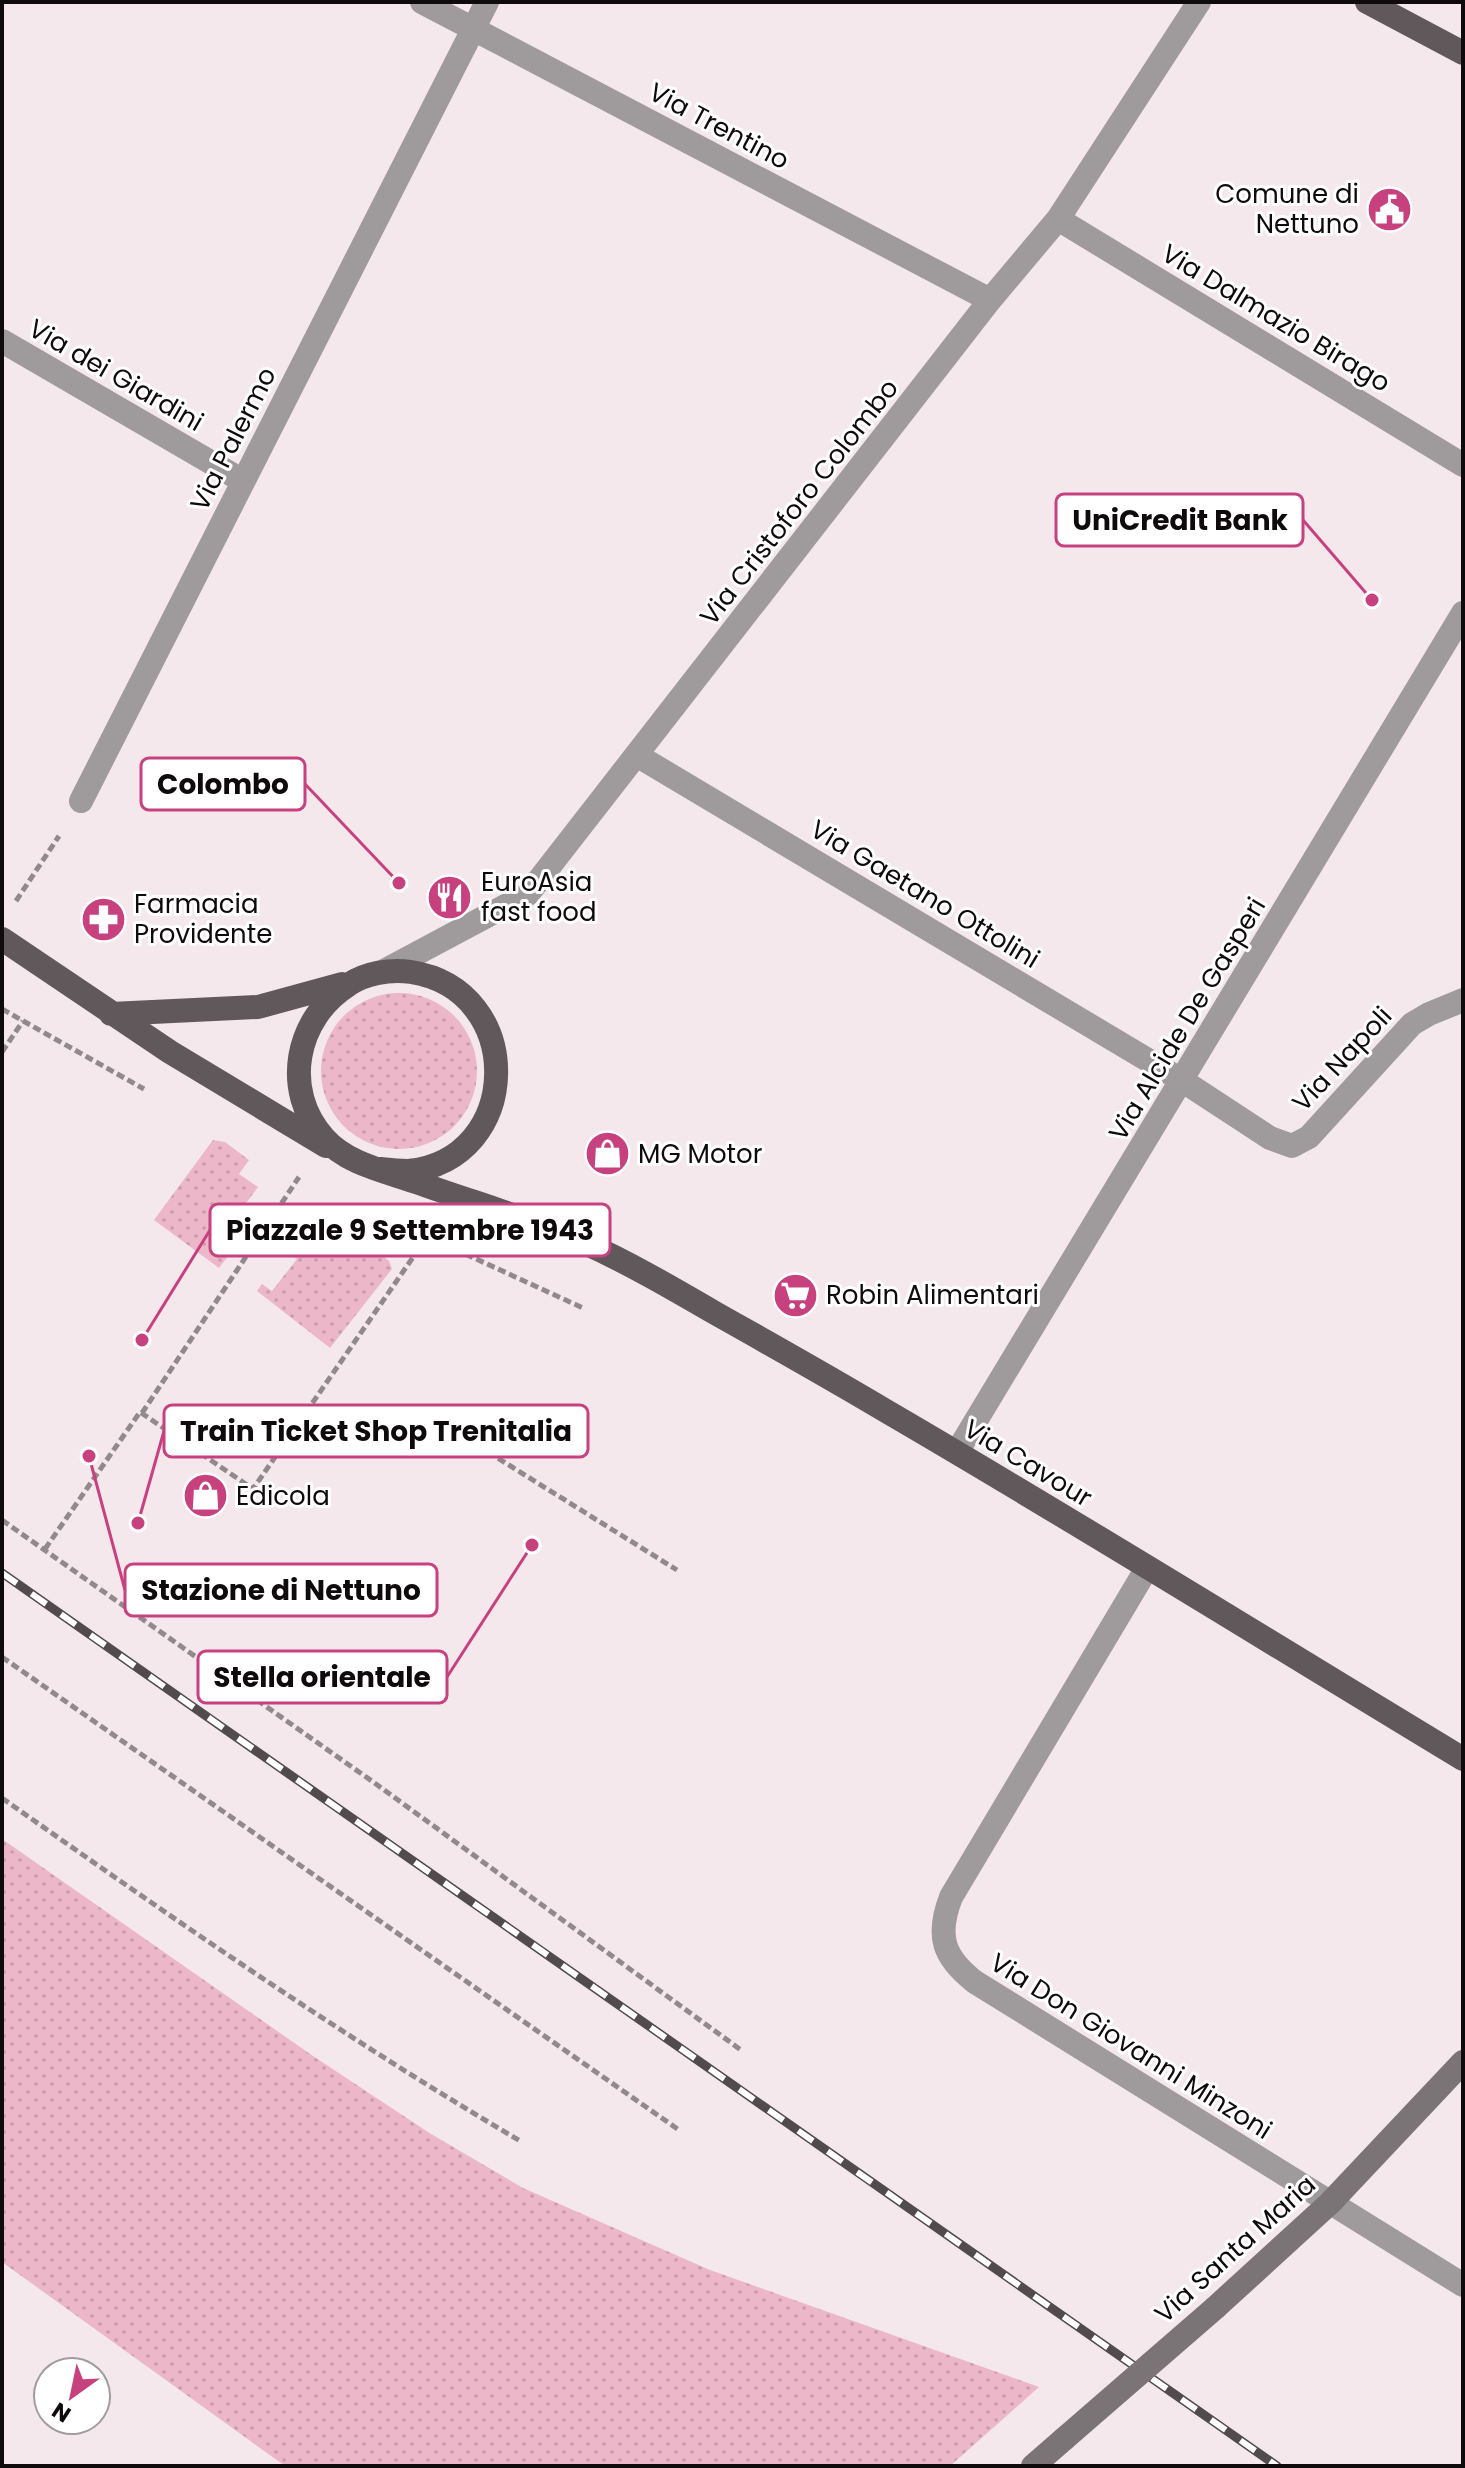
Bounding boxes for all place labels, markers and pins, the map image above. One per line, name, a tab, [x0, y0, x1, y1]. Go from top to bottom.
place label: Comune di Nettuno	[1215, 176, 1359, 242]
public building icon: Comune di Nettuno	[1366, 185, 1414, 233]
callout: UniCredit Bank	[1056, 494, 1303, 546]
callout: Colombo	[141, 758, 305, 810]
place label: EuroAsia fast food	[481, 864, 597, 930]
restaurant icon: EuroAsia fast food	[426, 873, 474, 921]
place label: Farmacia Providente	[134, 886, 272, 952]
pharmacy icon: Farmacia Providente	[79, 895, 127, 943]
shop icon: MG Motor	[583, 1130, 631, 1178]
place label: MG Motor	[638, 1136, 762, 1172]
callout: Piazzale 9 Settembre 1943	[210, 1204, 610, 1256]
supermarket icon: Robin Alimentari	[771, 1271, 819, 1319]
place label: Robin Alimentari	[826, 1277, 1039, 1313]
callout: Train Ticket Shop Trenitalia	[164, 1405, 588, 1457]
shop icon: Edicola	[181, 1472, 229, 1520]
place label: Edicola	[236, 1478, 330, 1514]
callout: Stazione di Nettuno	[125, 1564, 437, 1616]
callout: Stella orientale	[198, 1651, 447, 1703]

